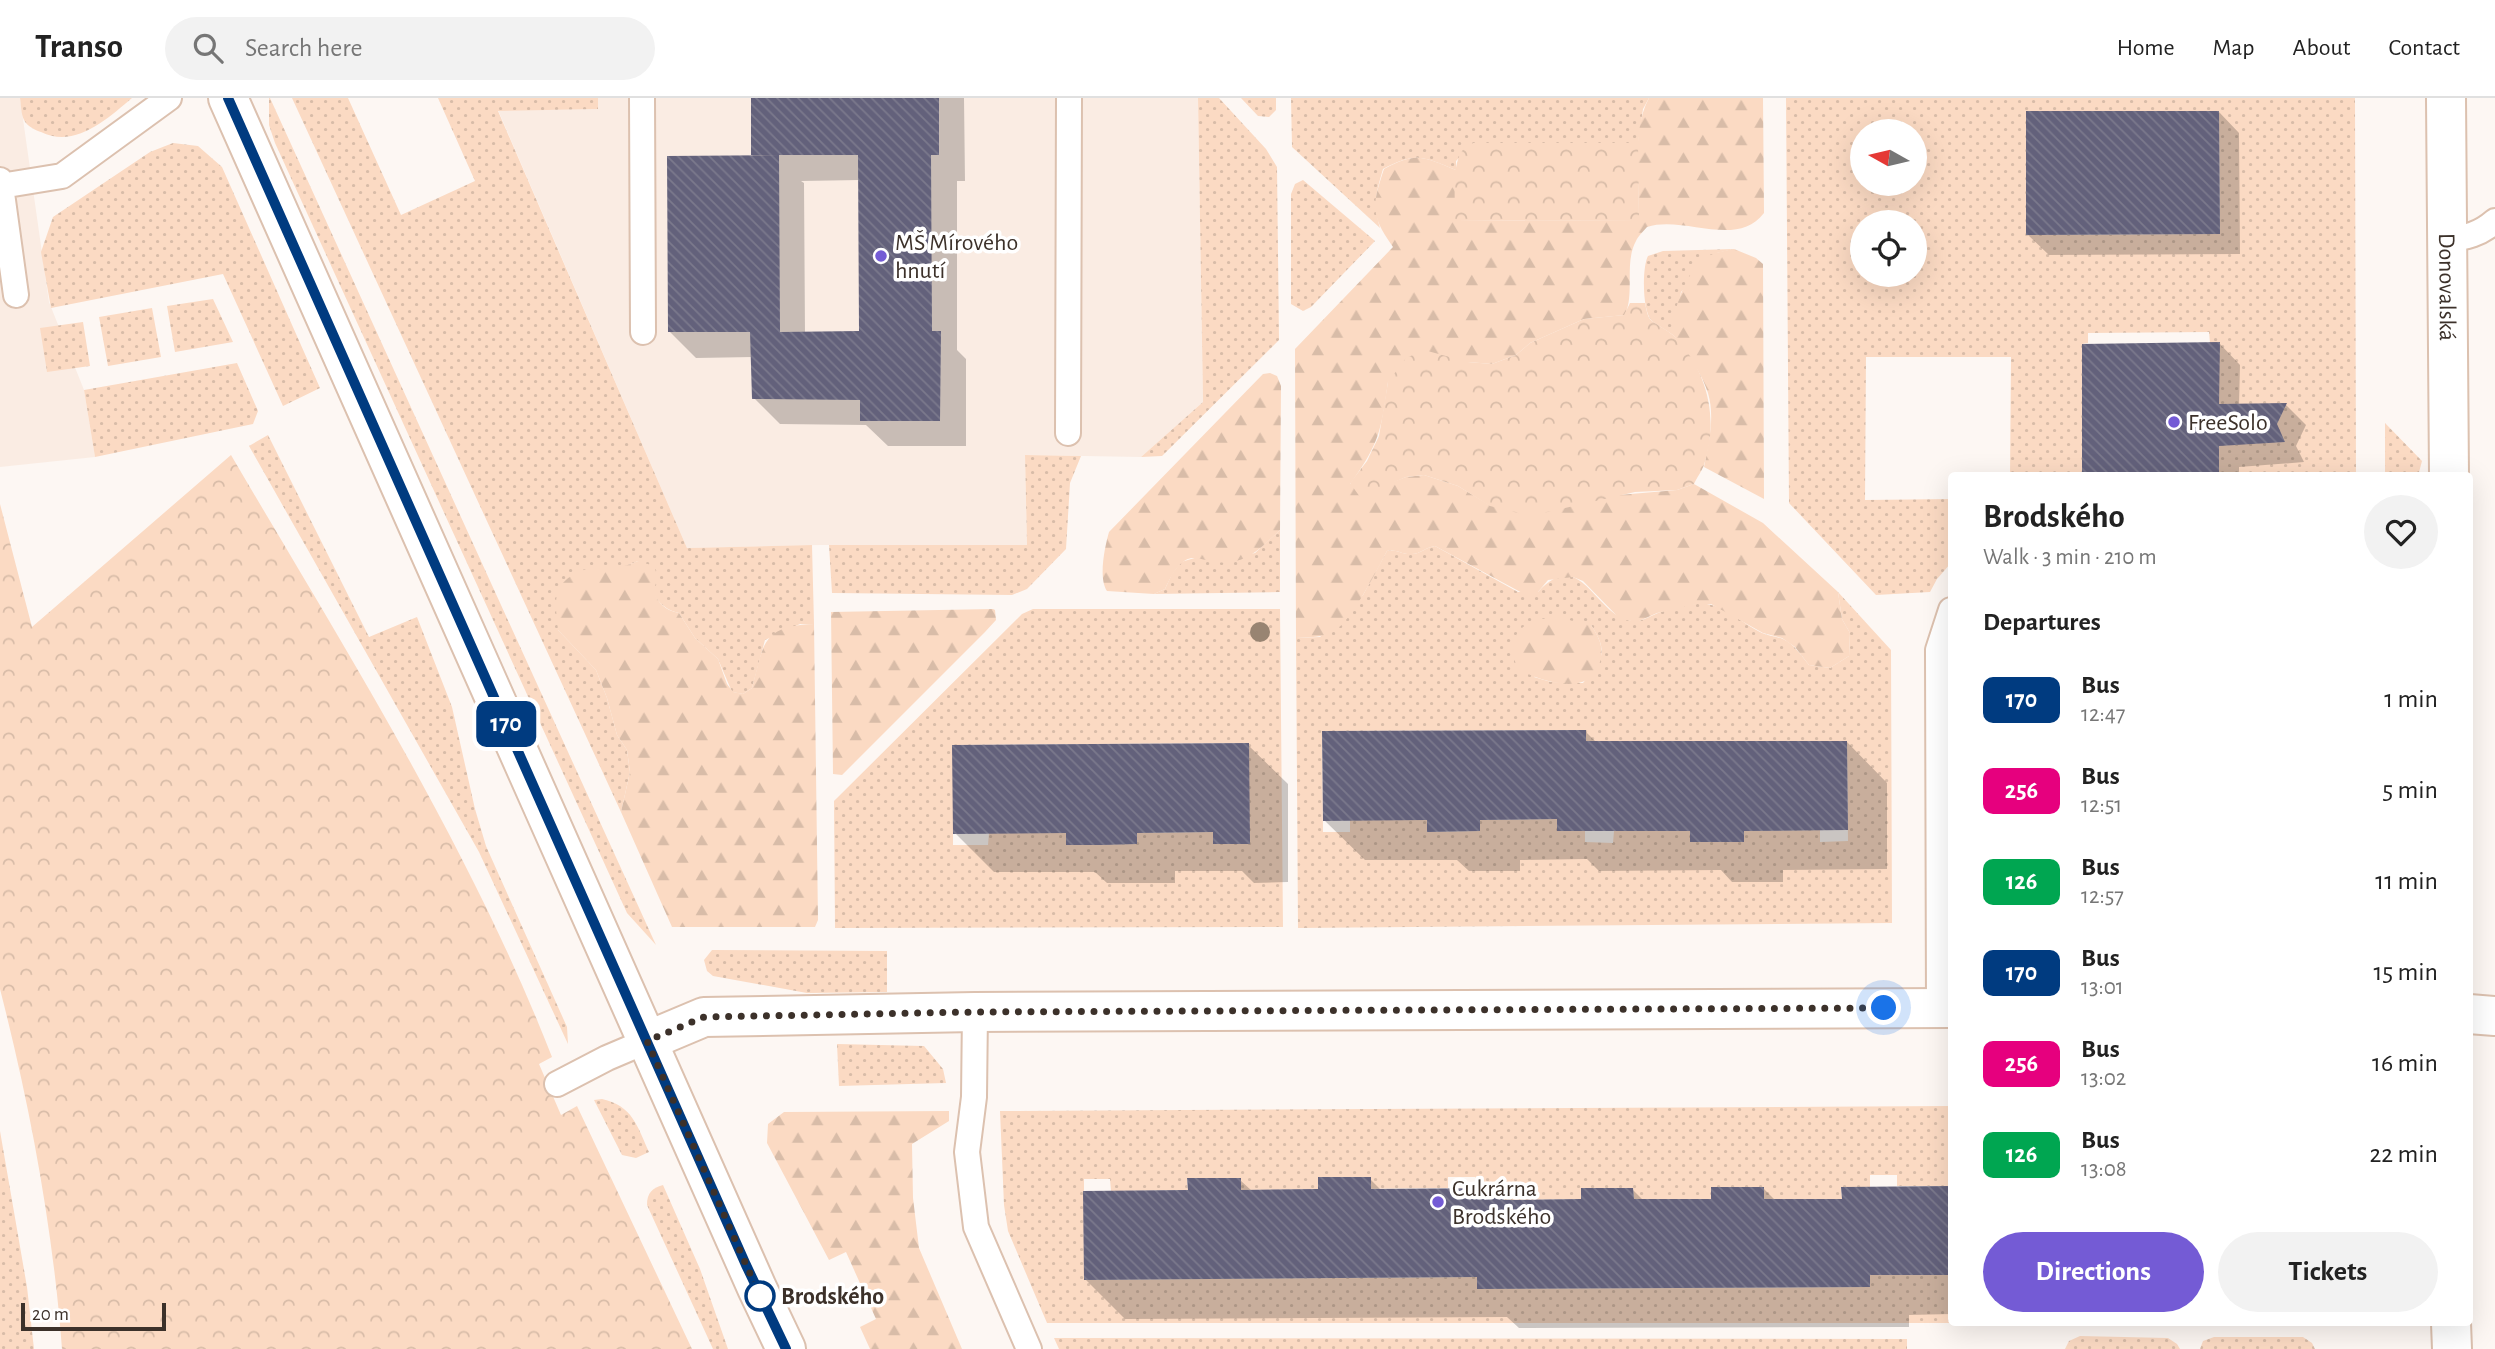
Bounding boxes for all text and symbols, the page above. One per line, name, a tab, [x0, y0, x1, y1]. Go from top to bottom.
search box	[165, 17, 655, 80]
icon: search	[189, 29, 227, 67]
text: Transo	[35, 31, 123, 64]
text: Search here	[245, 35, 363, 61]
text: Home	[2117, 36, 2175, 60]
text: Map	[2213, 36, 2255, 60]
text: About	[2293, 36, 2350, 60]
text: Contact	[2388, 36, 2460, 60]
north arrow	[1850, 119, 1927, 196]
map controls	[1850, 119, 1927, 287]
button: locate	[1850, 210, 1927, 287]
place label: MŠ Mírového hnutí	[895, 230, 1018, 283]
street label: Donovalská	[2434, 233, 2459, 341]
marker: MŠ Mírového hnutí	[873, 248, 889, 264]
place label: FreeSolo	[2188, 411, 2268, 435]
marker: FreeSolo	[2166, 414, 2182, 430]
button: heart	[2364, 495, 2438, 569]
text: Brodského	[1983, 501, 2125, 534]
text: Walk · 3 min · 210 m	[1983, 546, 2157, 569]
text: Departures	[1983, 609, 2101, 635]
text: Bus	[2081, 672, 2120, 698]
text: 1 min	[2384, 686, 2438, 712]
text: 170	[2006, 688, 2037, 712]
line badge: 170	[466, 701, 546, 747]
text: 12:47	[2081, 703, 2125, 726]
text: 170	[490, 712, 522, 736]
text: Bus	[2081, 763, 2120, 789]
text: 5 min	[2382, 777, 2438, 803]
text: 256	[2005, 779, 2038, 803]
text: 12:51	[2081, 794, 2122, 817]
text: Bus	[2081, 854, 2120, 880]
text: 11 min	[2375, 868, 2438, 894]
text: 126	[2006, 870, 2037, 894]
text: 12:57	[2081, 885, 2124, 908]
text: Bus	[2081, 945, 2120, 971]
text: 15 min	[2373, 959, 2438, 985]
text: 170	[2006, 961, 2037, 985]
text: 13:01	[2081, 976, 2124, 999]
your location	[1866, 990, 1901, 1025]
text: Bus	[2081, 1036, 2120, 1062]
text: 16 min	[2372, 1050, 2438, 1076]
text: 256	[2005, 1052, 2038, 1076]
text: 13:02	[2081, 1067, 2126, 1090]
text: Bus	[2081, 1127, 2120, 1153]
text: 22 min	[2370, 1141, 2438, 1167]
text: 126	[2006, 1143, 2037, 1167]
text: 13:08	[2081, 1158, 2127, 1181]
place label: Cukrárna Brodského	[1452, 1177, 1551, 1229]
marker: Cukrárna Brodského	[1430, 1194, 1446, 1210]
button: Directions	[1983, 1232, 2204, 1312]
button: Tickets	[2218, 1232, 2438, 1312]
marker: Brodského	[745, 1281, 775, 1311]
place label: Brodského	[781, 1285, 884, 1309]
scale bar	[21, 1300, 166, 1332]
text: 20 m	[32, 1305, 69, 1324]

